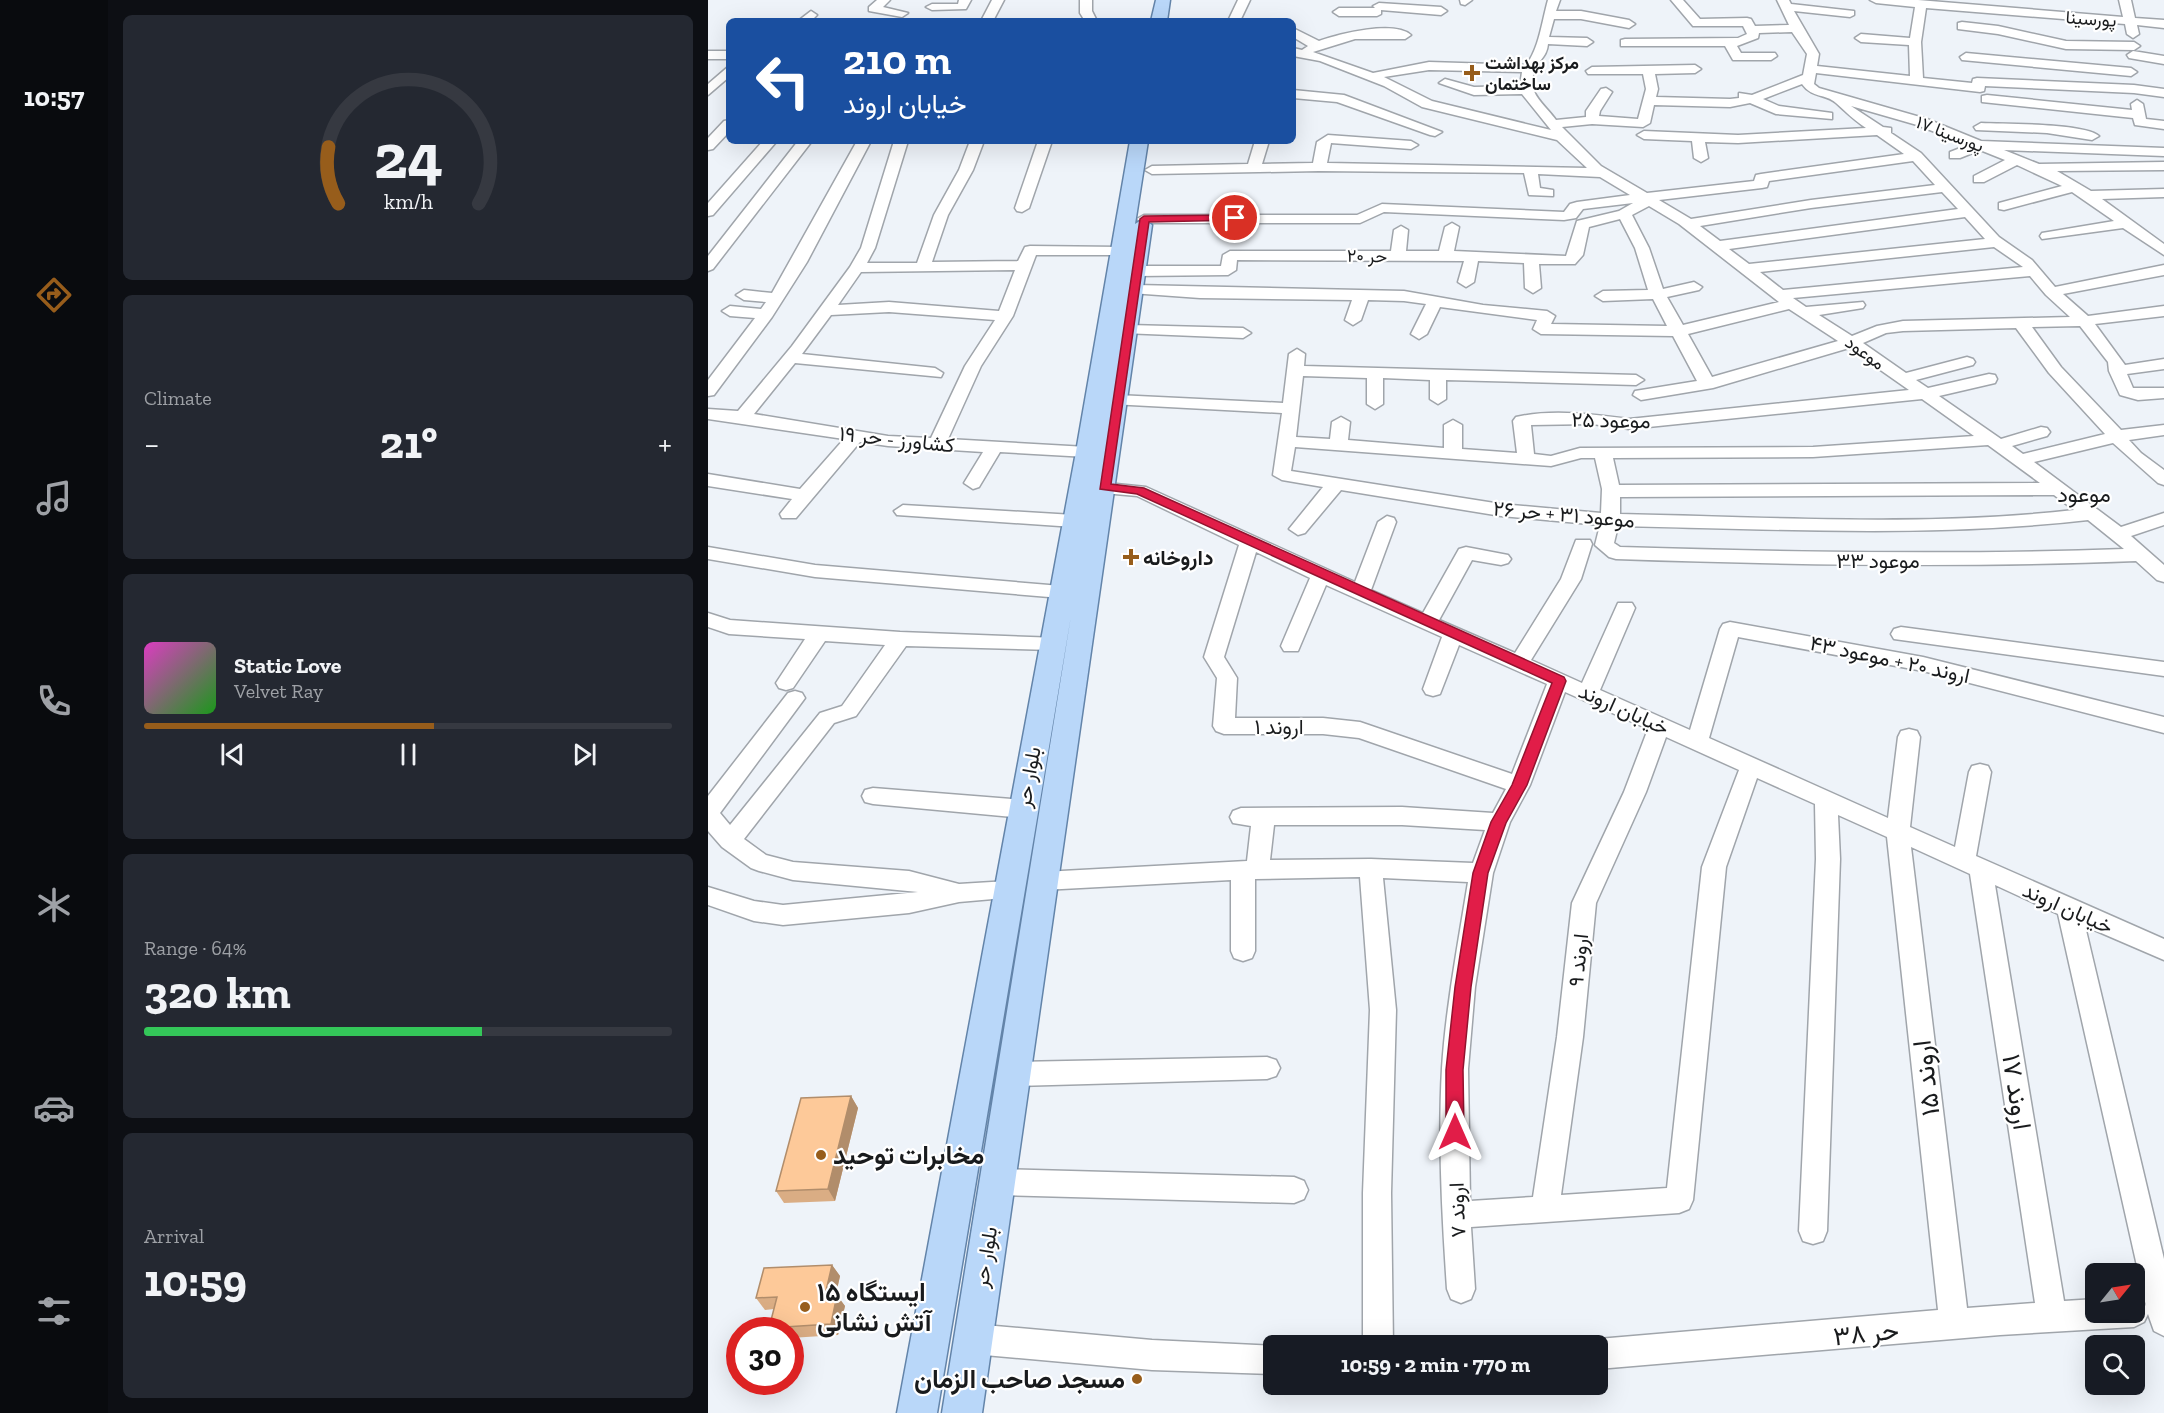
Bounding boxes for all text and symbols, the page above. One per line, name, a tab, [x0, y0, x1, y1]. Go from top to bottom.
street label: پورسینا	[2065, 6, 2117, 33]
text: 210 m	[843, 34, 951, 85]
icon: left	[744, 42, 822, 120]
place label: مرکز بهداشت ساختمان	[1485, 52, 1579, 95]
marker: مرکز بهداشت ساختمان	[1463, 64, 1481, 82]
text: 10:57	[24, 81, 84, 113]
text: خیابان اروند	[843, 88, 967, 120]
street label: پورسینا ۱۷	[1913, 111, 1987, 158]
text: 24	[373, 119, 443, 194]
text: km/h	[384, 190, 432, 215]
pin	[1209, 192, 1260, 243]
icon: arrive	[1218, 201, 1251, 234]
street label: حر ۲۰	[1347, 245, 1387, 267]
icon: directions	[33, 274, 75, 316]
street label: موعود	[1841, 331, 1889, 375]
text: Climate	[144, 386, 212, 410]
street label: موعود ۲۵	[1571, 407, 1651, 434]
text: 21°	[380, 416, 438, 470]
street label: کشاورز - حر ۱۹	[838, 421, 956, 458]
text: −	[144, 424, 159, 463]
text: +	[658, 424, 672, 463]
icon: music	[33, 477, 75, 519]
district label: موعود	[2057, 481, 2111, 508]
street label: موعود ۳۱ + حر ۲۶	[1492, 495, 1636, 534]
place label: داروخانه	[1143, 545, 1213, 571]
street label: موعود ۳۳	[1836, 548, 1920, 574]
marker: داروخانه	[1124, 550, 1138, 564]
street label: اروند ۲۰ + موعود ۴۳	[1808, 630, 1972, 689]
text: Static Love	[234, 652, 341, 679]
street label: خیابان اروند	[1575, 678, 1673, 741]
text: Velvet Ray	[234, 679, 323, 703]
icon: phone	[33, 680, 75, 722]
street label: اروند ۱	[1254, 714, 1304, 740]
icon: previous	[216, 738, 249, 771]
icon: pause	[392, 738, 425, 771]
icon: next	[568, 738, 601, 771]
street label: بلوار حر	[1010, 745, 1047, 810]
street label: خیابان اروند	[2019, 877, 2117, 940]
icon: climate	[33, 884, 75, 926]
street label: اروند ۹	[1563, 932, 1594, 988]
text: Range · 64%	[144, 936, 246, 960]
text: 320 km	[144, 966, 291, 1020]
street label: اروند ۱۵	[1905, 1038, 1947, 1118]
street label: اروند ۱۷	[1995, 1052, 2039, 1132]
icon: car	[33, 1087, 75, 1129]
position arrow	[1423, 1100, 1487, 1164]
place label: مخابرات توحید	[833, 1139, 984, 1171]
marker: مخابرات توحید	[814, 1148, 828, 1162]
street label: اروند ۷	[1444, 1182, 1471, 1238]
text: Arrival	[144, 1224, 204, 1248]
street label: بلوار حر	[968, 1225, 1003, 1290]
text: 10:59	[144, 1254, 247, 1308]
north arrow	[2085, 1263, 2145, 1323]
map controls	[2085, 1263, 2145, 1395]
place label: ایستگاه ۱۵ آتش نشانی	[817, 1276, 934, 1338]
icon: filters	[33, 1290, 75, 1332]
marker: ایستگاه ۱۵ آتش نشانی	[798, 1300, 812, 1314]
street label: حر ۳۸	[1832, 1314, 1900, 1352]
speed limit sign: 30	[726, 1317, 804, 1395]
button: search	[2085, 1335, 2145, 1395]
text: 10:59 · 2 min · 770 m	[1341, 1351, 1530, 1378]
place label: مسجد صاحب الزمان	[914, 1363, 1125, 1395]
marker: مسجد صاحب الزمان	[1130, 1372, 1144, 1386]

